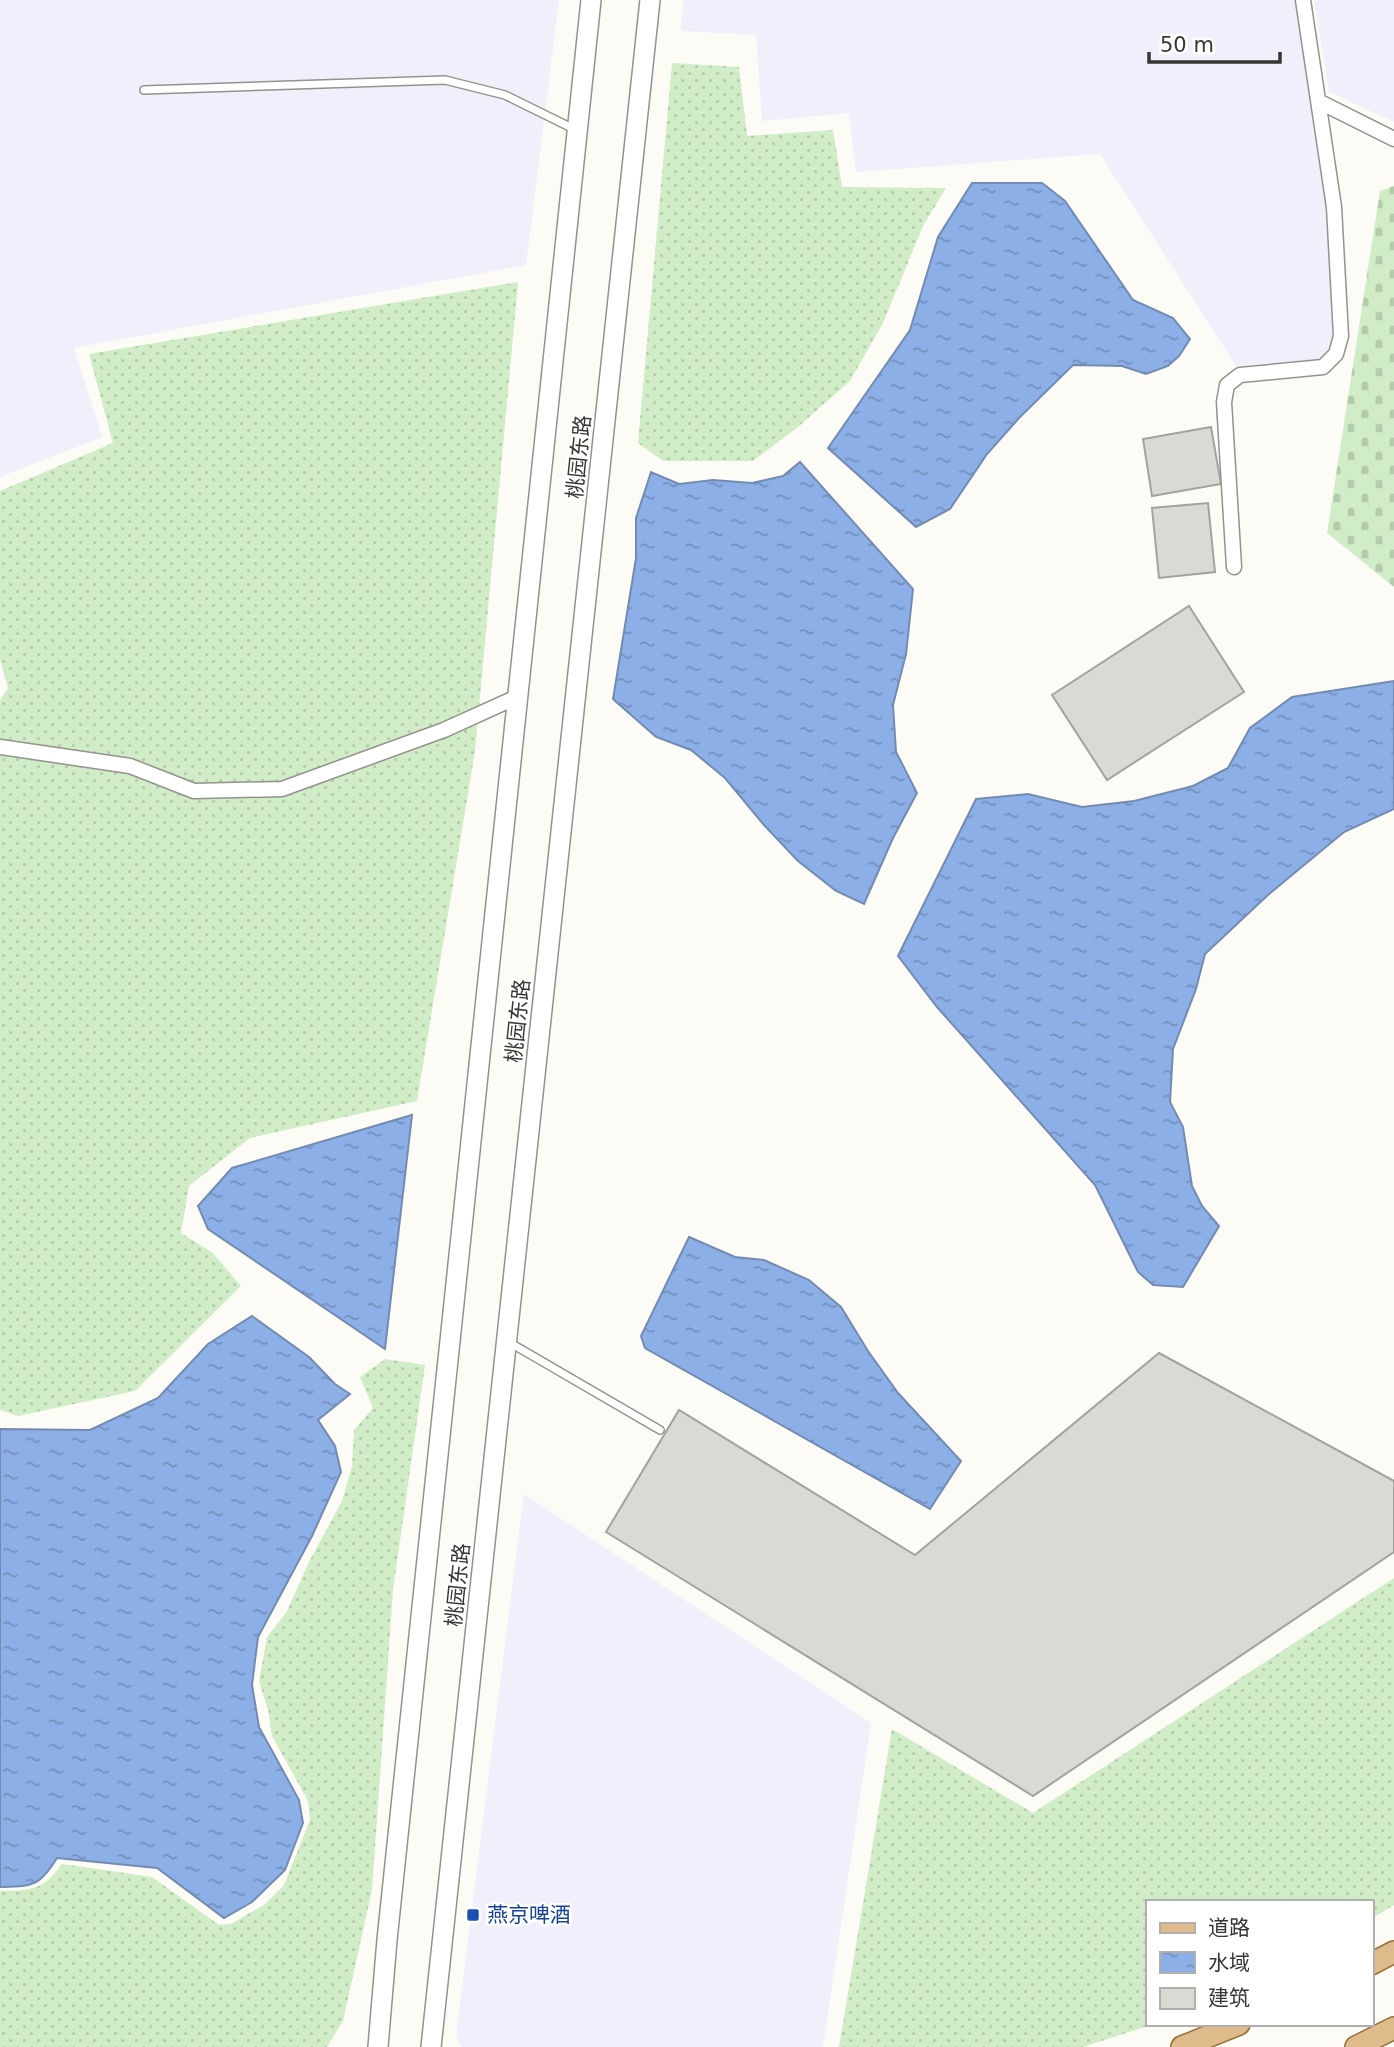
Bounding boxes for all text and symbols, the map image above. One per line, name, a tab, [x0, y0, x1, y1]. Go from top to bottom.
scale bar	[1149, 21, 1280, 65]
text: 50 m	[1160, 33, 1214, 57]
street label: 桃园东路	[563, 414, 595, 500]
street label: 桃园东路	[502, 978, 534, 1064]
street label: 桃园东路	[442, 1542, 474, 1628]
legend	[1146, 1900, 1373, 2026]
place label: 燕京啤酒	[487, 1903, 571, 1927]
marker: 燕京啤酒	[465, 1907, 481, 1923]
text: 道路	[1208, 1916, 1250, 1940]
text: 水域	[1208, 1951, 1250, 1975]
text: 建筑	[1208, 1986, 1250, 2010]

